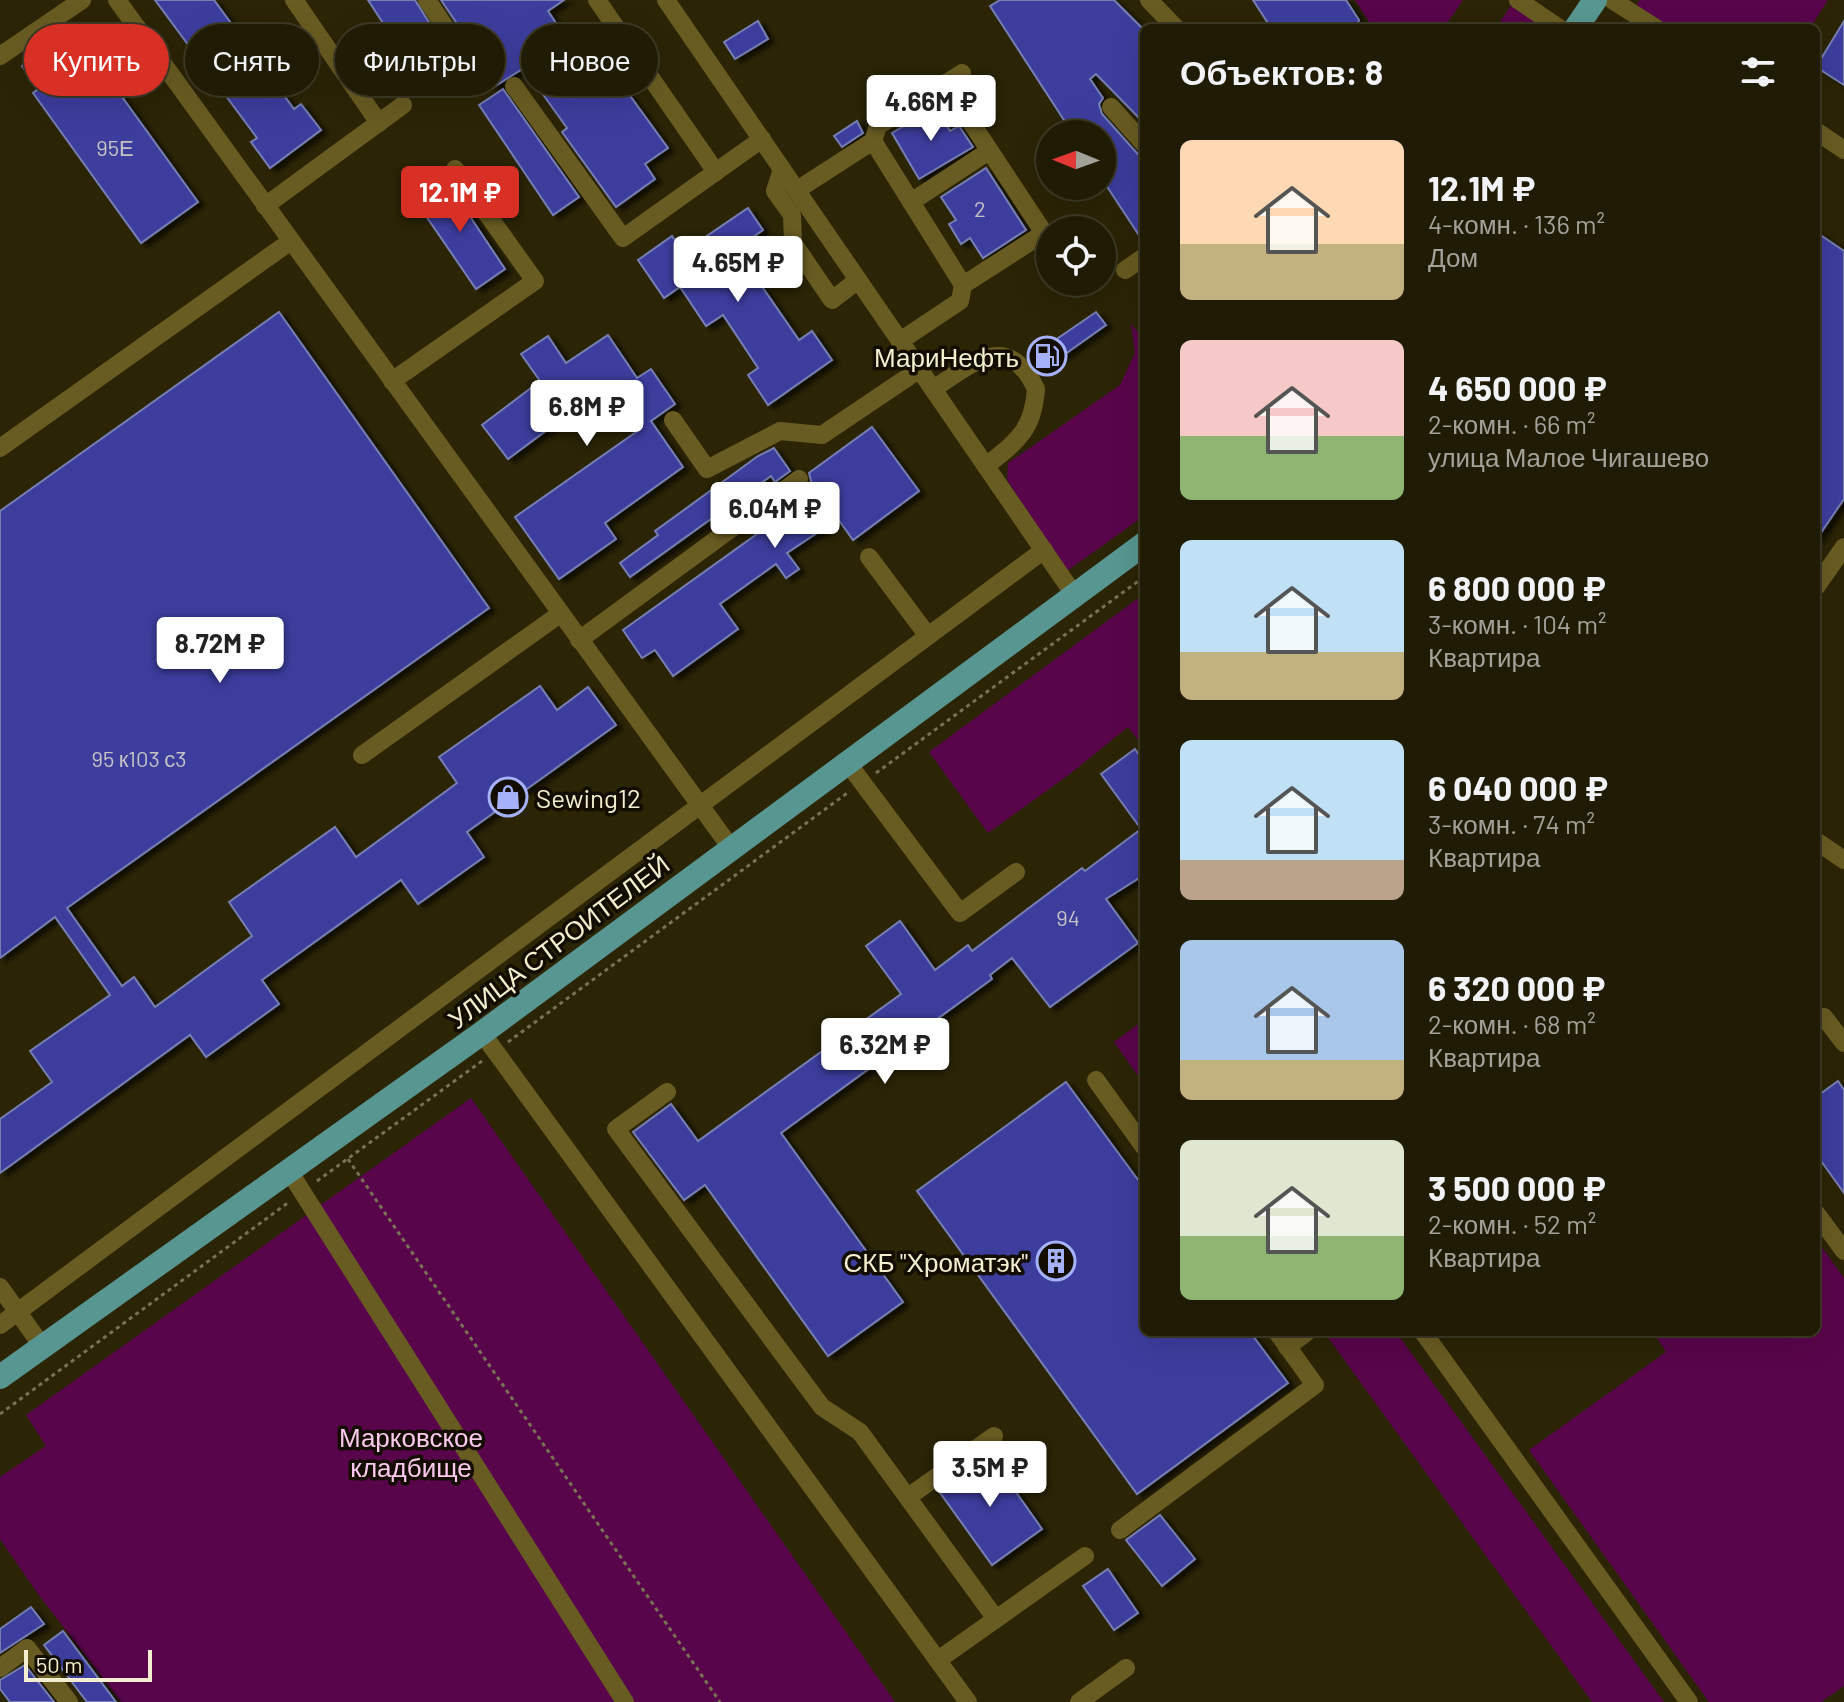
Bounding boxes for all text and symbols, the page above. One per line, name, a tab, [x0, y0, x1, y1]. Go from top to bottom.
chip: Купить	[24, 24, 169, 96]
chip: Снять	[185, 24, 319, 96]
chip: Фильтры	[335, 24, 505, 96]
chip: Новое	[521, 24, 658, 96]
icon: filters	[1736, 50, 1780, 94]
text: Объектов: 8	[1180, 51, 1383, 92]
pin: 4.66M ₽	[857, 75, 1005, 143]
text: 4.66M ₽	[885, 85, 977, 116]
north arrow	[1036, 120, 1116, 200]
map controls	[1036, 120, 1116, 296]
house number: 95Е	[96, 134, 134, 160]
pin: 12.1M ₽	[386, 166, 534, 234]
text: 12.1M ₽	[1428, 167, 1535, 208]
icon: home	[1244, 172, 1340, 268]
text: 12.1M ₽	[419, 176, 501, 207]
house number: 2	[974, 195, 986, 221]
text: 4-комн. · 136 m²	[1428, 208, 1605, 239]
button: locate	[1036, 216, 1116, 296]
pin: 4.65M ₽	[664, 236, 812, 304]
text: Дом	[1428, 241, 1478, 272]
text: 4.65M ₽	[692, 246, 784, 277]
fuel station icon: МариНефть	[1026, 335, 1068, 377]
place label: МариНефть	[874, 341, 1019, 372]
text: 4 650 000 ₽	[1428, 367, 1607, 408]
icon: home	[1244, 372, 1340, 468]
pin: 6.8M ₽	[522, 380, 652, 448]
text: 6.8M ₽	[548, 390, 626, 421]
text: 2-комн. · 66 m²	[1428, 408, 1596, 439]
text: улица Малое Чигашево	[1428, 441, 1709, 472]
pin: 6.04M ₽	[701, 482, 849, 550]
text: 6.04M ₽	[729, 492, 821, 523]
text: 6 800 000 ₽	[1428, 567, 1606, 608]
icon: home	[1244, 572, 1340, 668]
text: 3-комн. · 104 m²	[1428, 608, 1606, 639]
pin: 8.72M ₽	[146, 617, 294, 685]
text: 8.72M ₽	[175, 627, 265, 658]
text: Квартира	[1428, 641, 1540, 672]
house number: 95 к103 с3	[92, 745, 187, 771]
text: 6 040 000 ₽	[1428, 767, 1608, 808]
icon: home	[1244, 772, 1340, 868]
shop icon: Sewing12	[487, 776, 529, 818]
place label: Sewing12	[536, 782, 641, 813]
text: 3-комн. · 74 m²	[1428, 808, 1595, 839]
text: Квартира	[1428, 841, 1540, 872]
street label: УЛИЦА СТРОИТЕЛЕЙ	[441, 848, 675, 1034]
house number: 94	[1056, 904, 1080, 930]
text: 6 320 000 ₽	[1428, 967, 1605, 1008]
icon: home	[1244, 972, 1340, 1068]
text: 2-комн. · 68 m²	[1428, 1008, 1596, 1039]
pin: 6.32M ₽	[811, 1018, 959, 1086]
text: 6.32M ₽	[839, 1028, 931, 1059]
text: Квартира	[1428, 1041, 1540, 1072]
text: 3 500 000 ₽	[1428, 1167, 1606, 1208]
icon: home	[1244, 1172, 1340, 1268]
text: 2-комн. · 52 m²	[1428, 1208, 1596, 1239]
building icon: СКБ "Хроматэк"	[1035, 1240, 1077, 1282]
text: Квартира	[1428, 1241, 1540, 1272]
place label: СКБ "Хроматэк"	[844, 1246, 1028, 1277]
park label: Марковское кладбище	[339, 1421, 483, 1482]
pin: 3.5M ₽	[925, 1441, 1055, 1509]
text: 3.5M ₽	[951, 1451, 1029, 1482]
scale bar	[24, 1646, 152, 1682]
text: 50 m	[36, 1651, 82, 1677]

